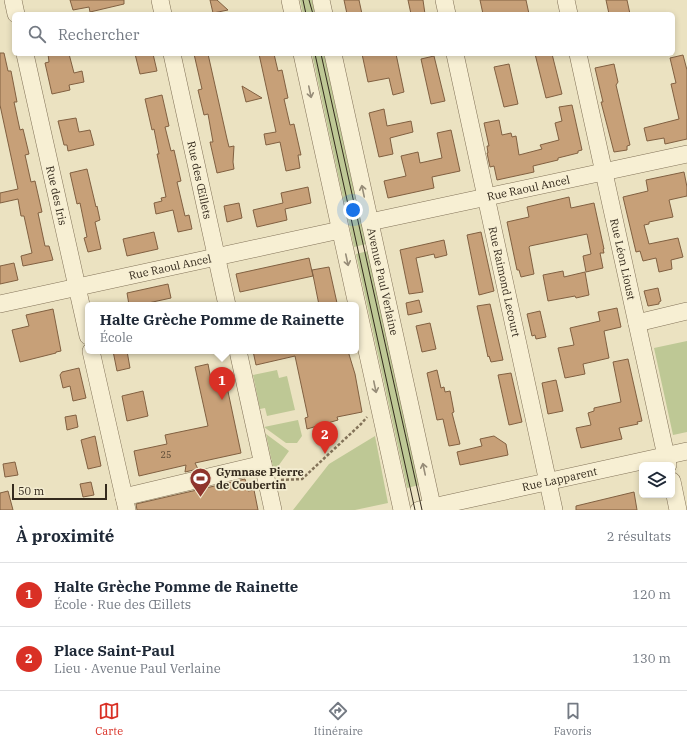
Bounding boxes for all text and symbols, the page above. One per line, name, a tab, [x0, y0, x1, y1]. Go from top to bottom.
search box	[12, 12, 675, 56]
icon: search	[26, 23, 48, 45]
text: Rechercher	[58, 25, 139, 44]
one-way arrow	[306, 85, 314, 98]
street label: Rue des Œillets	[184, 140, 215, 220]
street label: Rue des Iris	[43, 164, 70, 227]
street label: Rue Raoul Ancel	[486, 172, 571, 204]
one-way arrow	[359, 185, 367, 198]
your location	[343, 200, 363, 220]
street label: Rue Léon Lioust	[607, 217, 639, 301]
street label: Rue Raimond Lecourt	[486, 225, 523, 338]
street label: Avenue Paul Verlaine	[364, 226, 402, 337]
street label: Rue Raoul Ancel	[127, 251, 213, 283]
one-way arrow	[343, 253, 351, 266]
popup	[85, 302, 359, 354]
text: Halte Grèche Pomme de Rainette	[100, 310, 344, 329]
text: École	[100, 329, 133, 346]
pin: 1	[209, 367, 235, 400]
one-way arrow	[371, 380, 379, 393]
pin: 2	[312, 421, 338, 454]
house number: 25	[161, 449, 171, 460]
one-way arrow	[420, 462, 428, 475]
map controls	[639, 462, 675, 498]
button: layers	[639, 462, 675, 498]
street label: Rue Lapparent	[521, 464, 599, 494]
sports icon: Gymnase Pierre de Coubertin	[187, 465, 213, 498]
place label: Gymnase Pierre de Coubertin	[216, 465, 304, 492]
scale bar	[12, 482, 107, 501]
text: 50 m	[18, 484, 44, 498]
text: À proximité	[16, 525, 114, 547]
text: 2 résultats	[607, 528, 671, 545]
text: Halte Grèche Pomme de Rainette	[54, 577, 298, 596]
text: 1	[25, 586, 33, 603]
text: 120 m	[632, 586, 671, 603]
text: École · Rue des Œillets	[54, 596, 191, 613]
text: Place Saint-Paul	[54, 641, 175, 660]
text: 2	[25, 650, 33, 667]
text: 130 m	[632, 650, 671, 667]
text: Lieu · Avenue Paul Verlaine	[54, 660, 221, 677]
tab: Carte	[95, 700, 123, 738]
tab: Itinéraire	[314, 700, 363, 738]
tab: Favoris	[554, 700, 592, 738]

